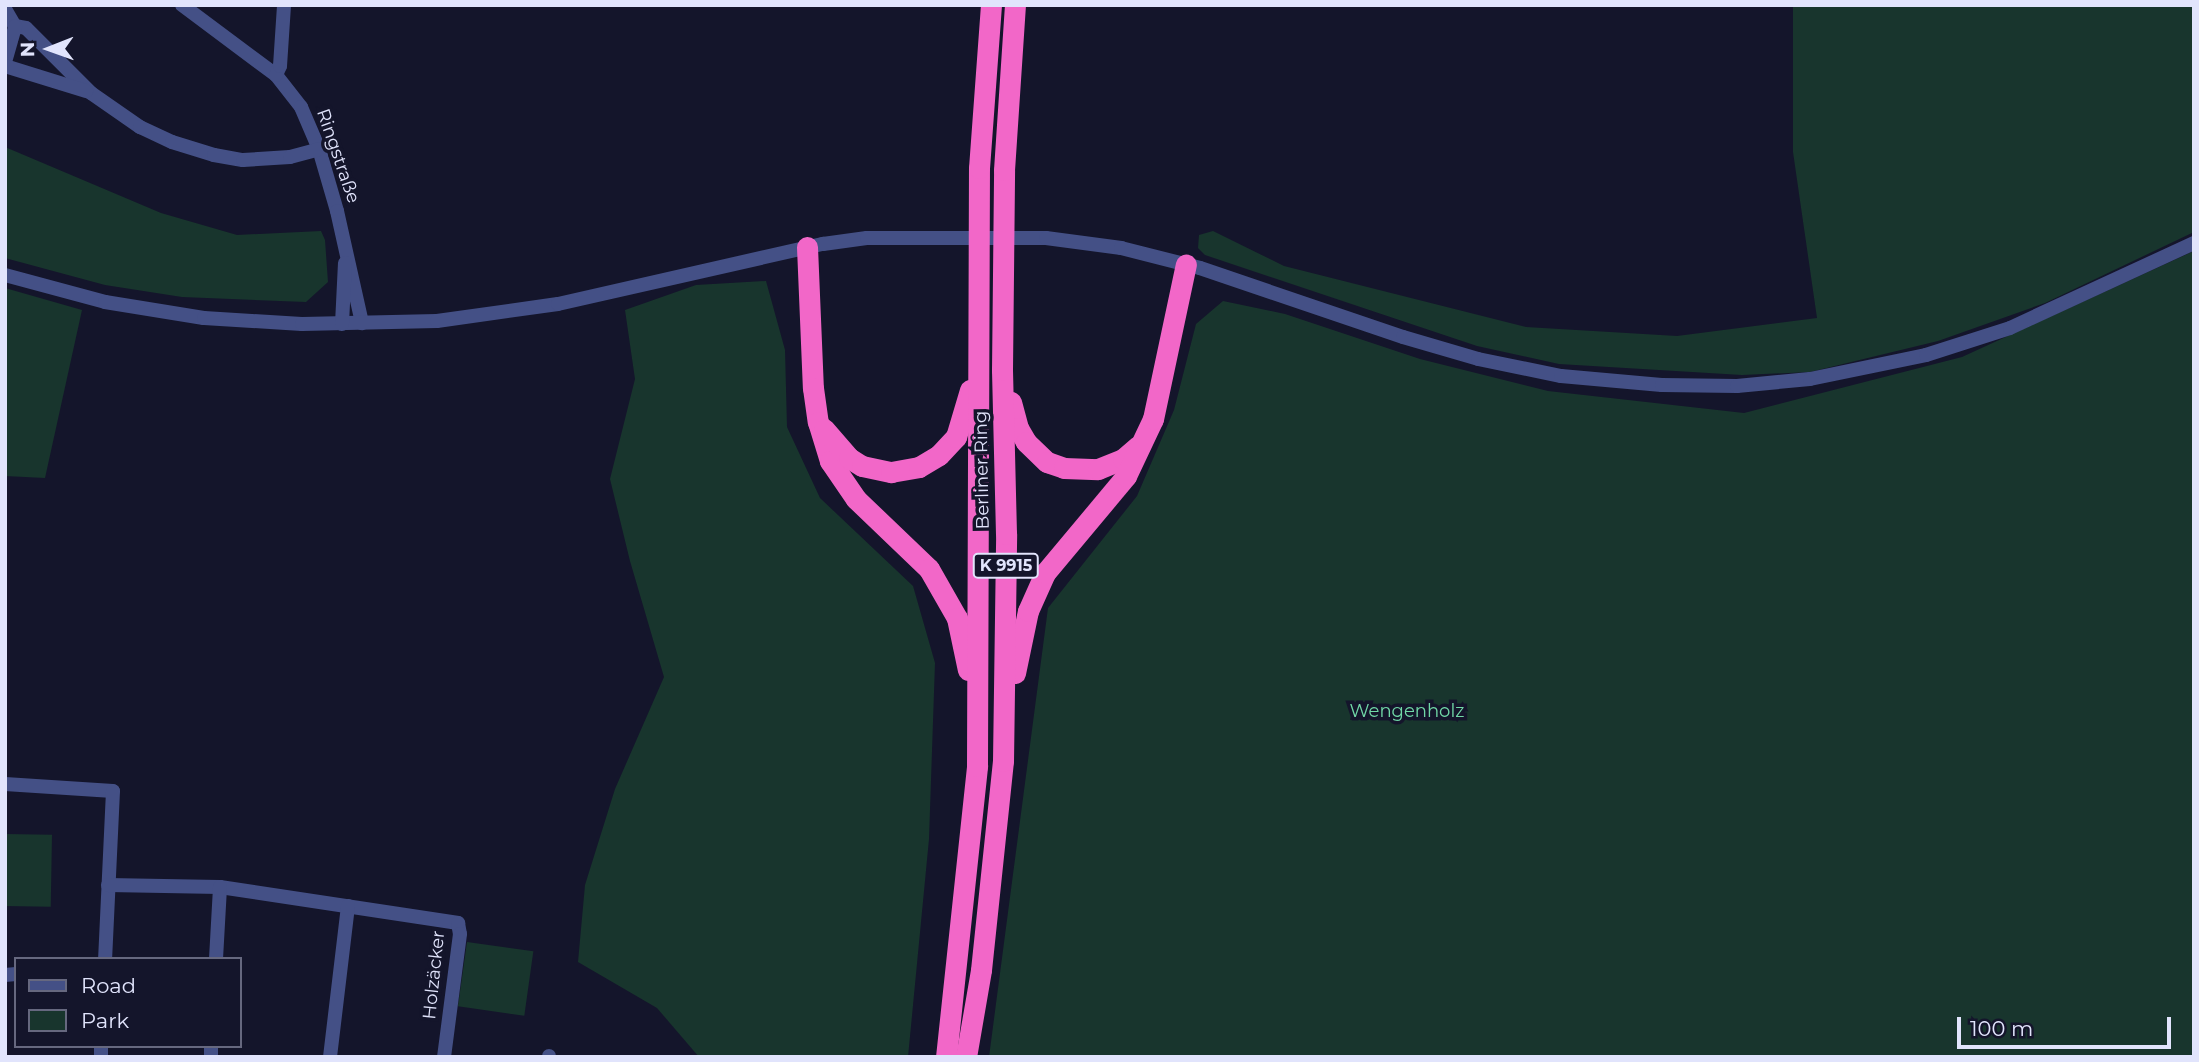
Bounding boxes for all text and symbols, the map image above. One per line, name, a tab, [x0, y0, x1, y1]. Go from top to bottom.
north arrow	[14, 14, 84, 84]
text: N	[16, 42, 39, 57]
street label: Ringstraße	[312, 106, 364, 206]
street label: Berliner Ring	[970, 411, 994, 529]
road number: K 9915	[973, 554, 1039, 579]
park label: Wengenholz	[1350, 700, 1464, 722]
street label: Holzäcker	[419, 930, 449, 1020]
legend	[14, 957, 242, 1048]
text: Road	[81, 973, 136, 998]
scale bar	[1961, 1002, 2174, 1046]
text: Park	[81, 1008, 129, 1033]
text: 100 m	[1970, 1016, 2033, 1041]

